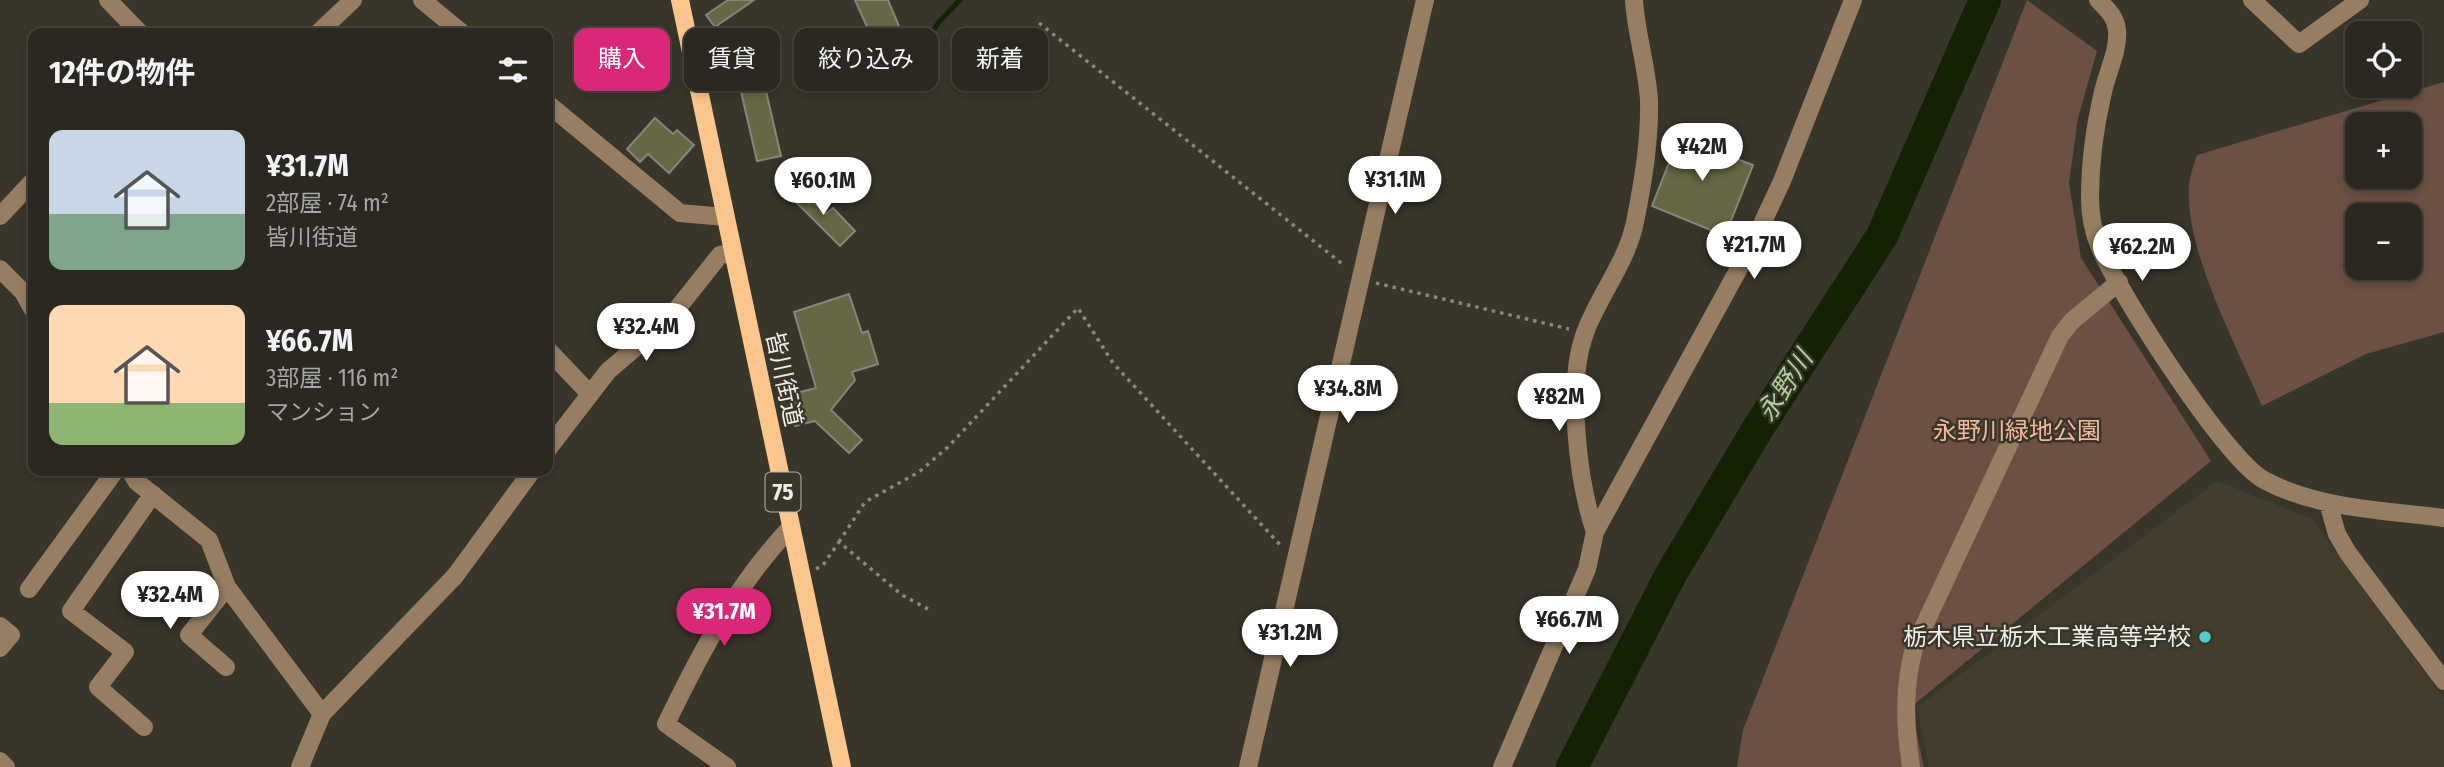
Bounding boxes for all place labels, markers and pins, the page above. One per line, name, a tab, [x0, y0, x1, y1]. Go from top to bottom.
pin: ¥42M	[1661, 124, 1743, 183]
pin: ¥31.1M	[1338, 156, 1452, 216]
pin: ¥60.1M	[766, 158, 880, 217]
pin: ¥21.7M	[1697, 222, 1811, 281]
pin: ¥62.2M	[2085, 224, 2199, 283]
pin: ¥32.4M	[589, 304, 703, 363]
pin: ¥34.8M	[1291, 366, 1405, 425]
pin: ¥82M	[1518, 374, 1600, 433]
pin: ¥32.4M	[113, 572, 227, 631]
pin: ¥31.7M	[667, 588, 781, 648]
pin: ¥66.7M	[1512, 596, 1626, 656]
pin: ¥31.2M	[1233, 610, 1347, 669]
place label: 栃木県立栃木工業高等学校	[1903, 623, 2191, 651]
marker: 栃木県立栃木工業高等学校	[2197, 629, 2213, 645]

